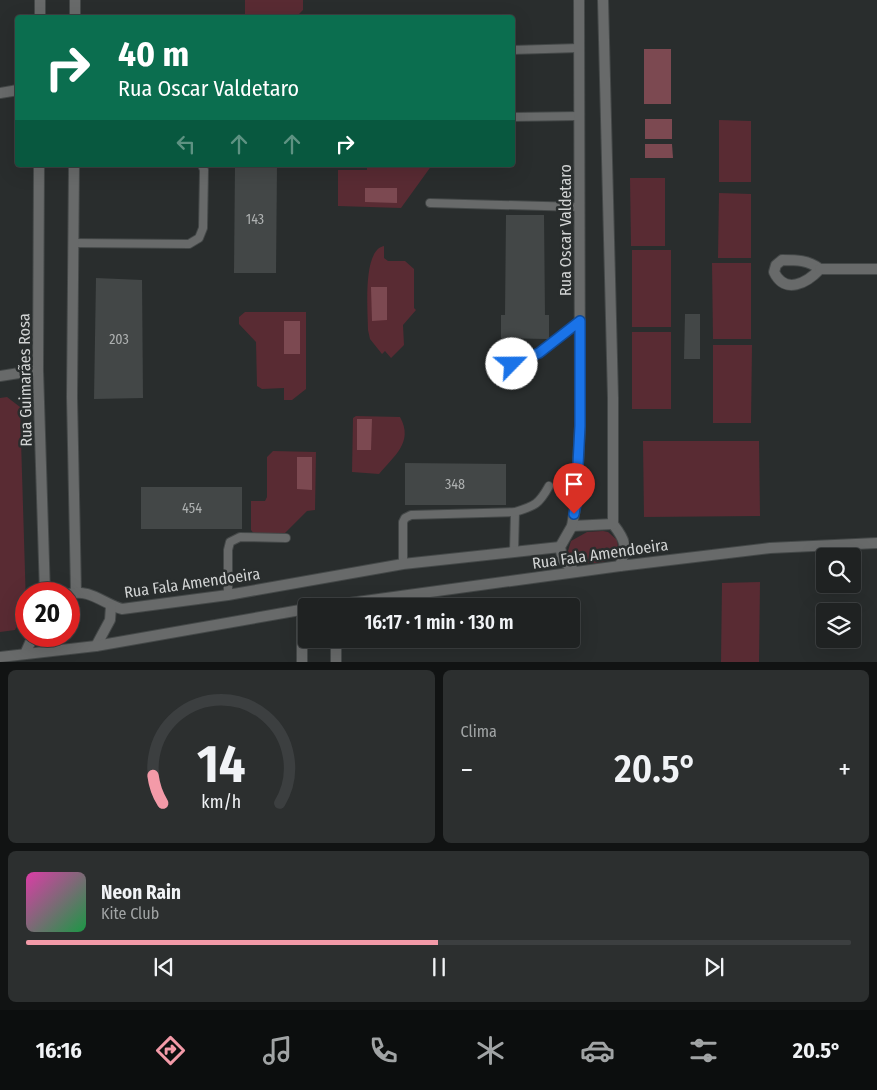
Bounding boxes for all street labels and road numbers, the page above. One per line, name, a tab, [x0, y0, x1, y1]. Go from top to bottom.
street label: Rua Oscar Valdetaro	[556, 164, 575, 296]
street label: Rua Guimarães Rosa	[14, 313, 36, 447]
street label: Rua Fala Amendoeira	[531, 535, 669, 573]
street label: Rua Fala Amendoeira	[123, 564, 261, 602]

